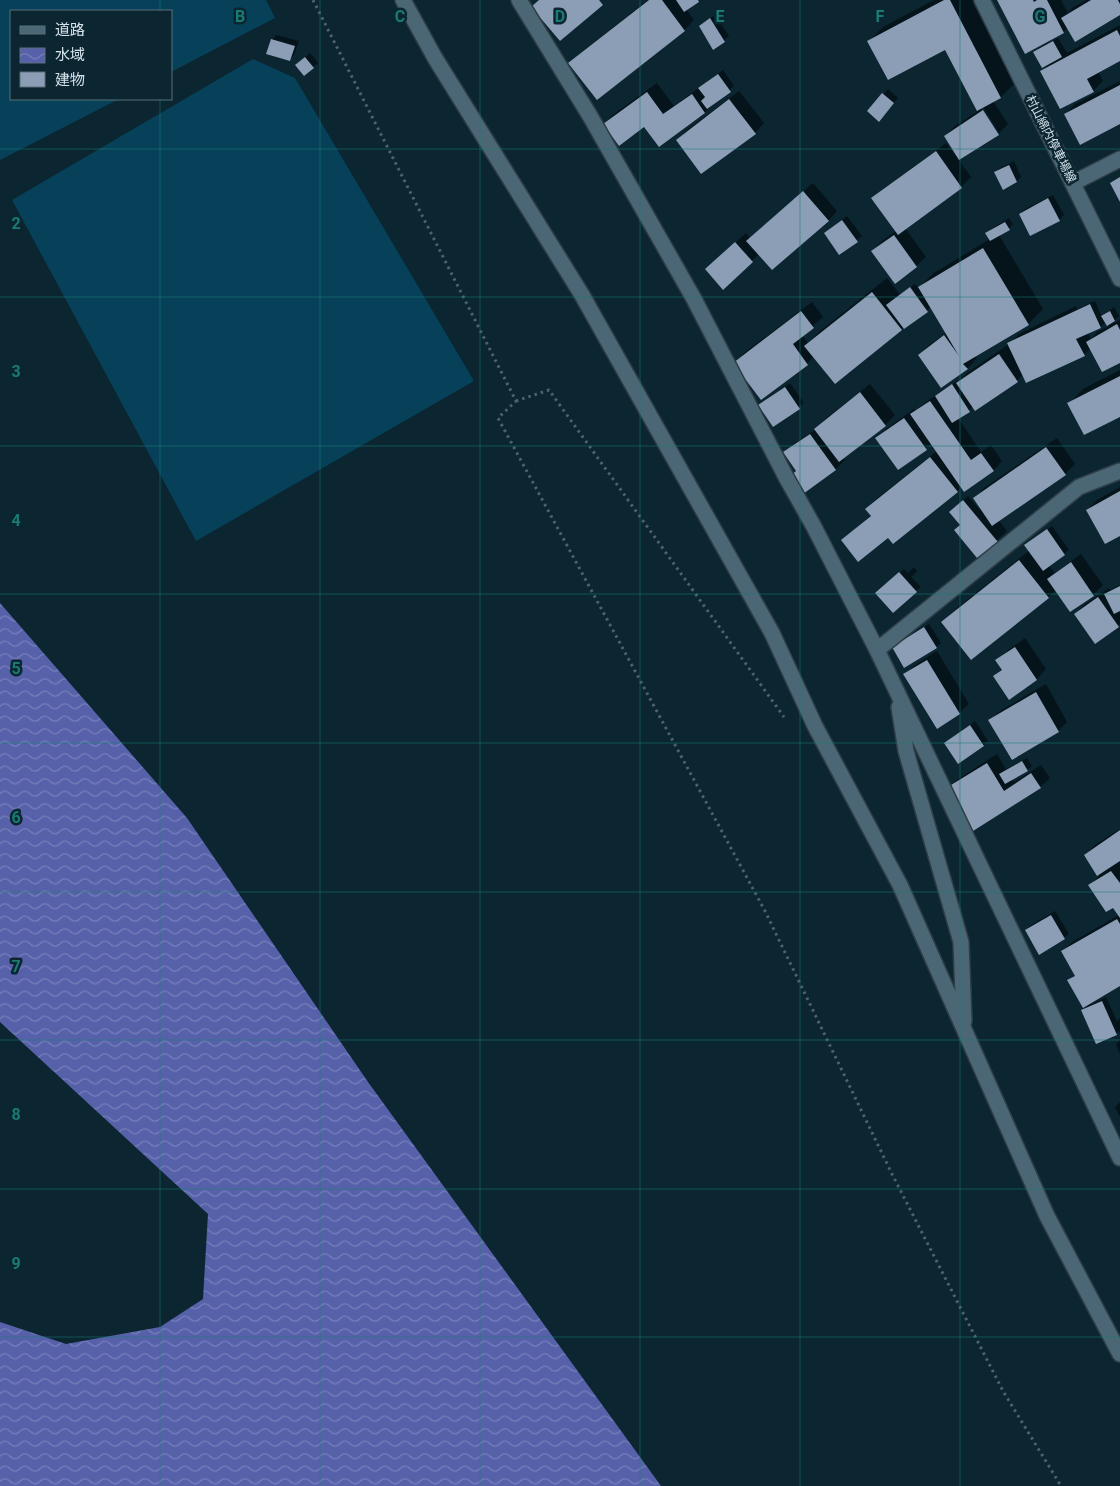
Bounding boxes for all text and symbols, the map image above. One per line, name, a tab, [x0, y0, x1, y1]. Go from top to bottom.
text: B	[235, 7, 245, 26]
text: C	[395, 7, 405, 26]
text: D	[555, 7, 565, 26]
text: E	[716, 7, 725, 26]
text: F	[876, 7, 885, 26]
text: G	[1035, 7, 1046, 26]
legend	[10, 10, 172, 100]
text: 道路	[55, 21, 85, 39]
text: 水域	[55, 46, 85, 64]
text: 建物	[55, 71, 85, 89]
street label: 村山綿内停車場線	[1023, 93, 1079, 185]
text: 2	[11, 214, 21, 233]
text: 3	[11, 362, 21, 381]
text: 4	[11, 511, 21, 530]
text: 5	[11, 659, 21, 678]
text: 6	[11, 808, 21, 827]
text: 7	[11, 957, 21, 976]
text: 8	[11, 1105, 21, 1124]
text: 9	[11, 1254, 21, 1273]

